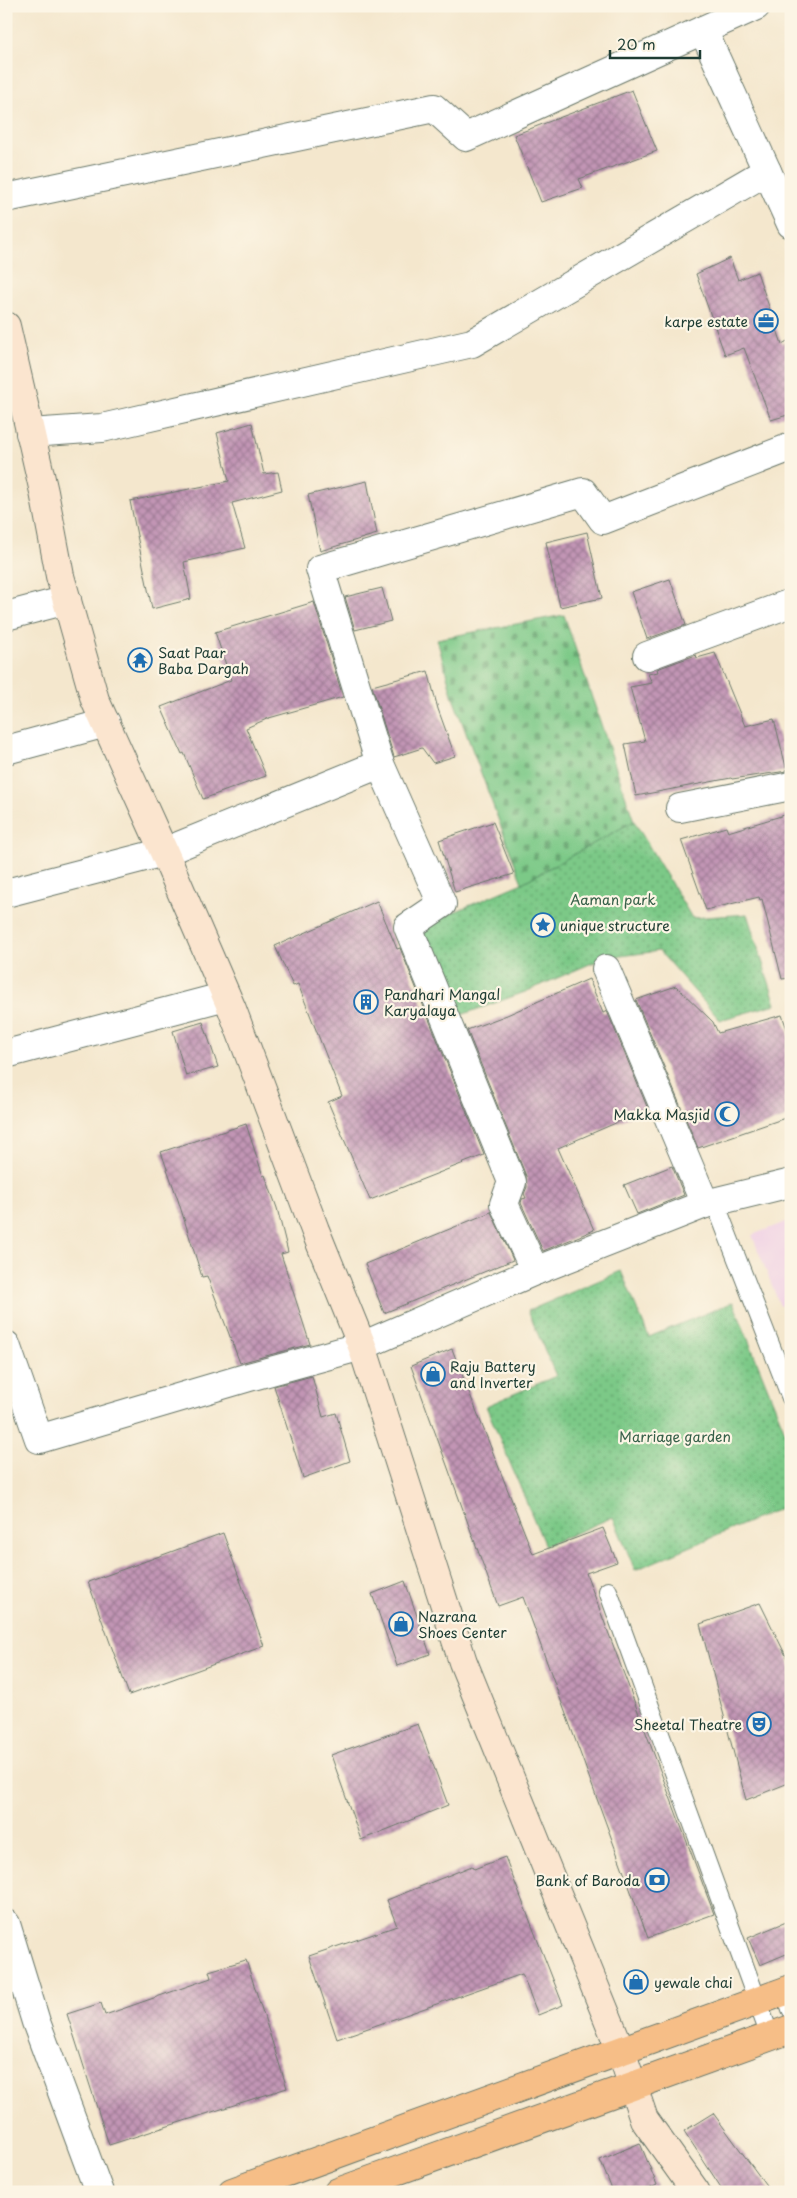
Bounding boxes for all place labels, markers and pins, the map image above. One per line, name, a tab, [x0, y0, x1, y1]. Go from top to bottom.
office icon: karpe estate	[753, 308, 779, 334]
place label: karpe estate	[664, 311, 748, 332]
place label: Saat Paar Baba Dargah	[158, 642, 249, 679]
temple icon: Saat Paar Baba Dargah	[127, 647, 153, 673]
place icon: unique structure	[530, 912, 556, 938]
place label: unique structure	[560, 915, 670, 936]
place label: Pandhari Mangal Karyalaya	[384, 984, 500, 1021]
building icon: Pandhari Mangal Karyalaya	[353, 989, 379, 1015]
mosque icon: Makka Masjid	[714, 1101, 740, 1127]
place label: Makka Masjid	[613, 1104, 710, 1125]
place label: Raju Battery and Inverter	[450, 1356, 536, 1393]
shop icon: Raju Battery and Inverter	[420, 1361, 446, 1387]
place label: Nazrana Shoes Center	[418, 1606, 507, 1643]
shop icon: Nazrana Shoes Center	[388, 1611, 414, 1637]
theatre icon: Sheetal Theatre	[746, 1711, 772, 1737]
place label: Sheetal Theatre	[634, 1714, 742, 1735]
bank icon: Bank of Baroda	[644, 1867, 670, 1893]
place label: Bank of Baroda	[535, 1870, 640, 1891]
shop icon: yewale chai	[623, 1969, 649, 1995]
place label: yewale chai	[654, 1972, 733, 1993]

